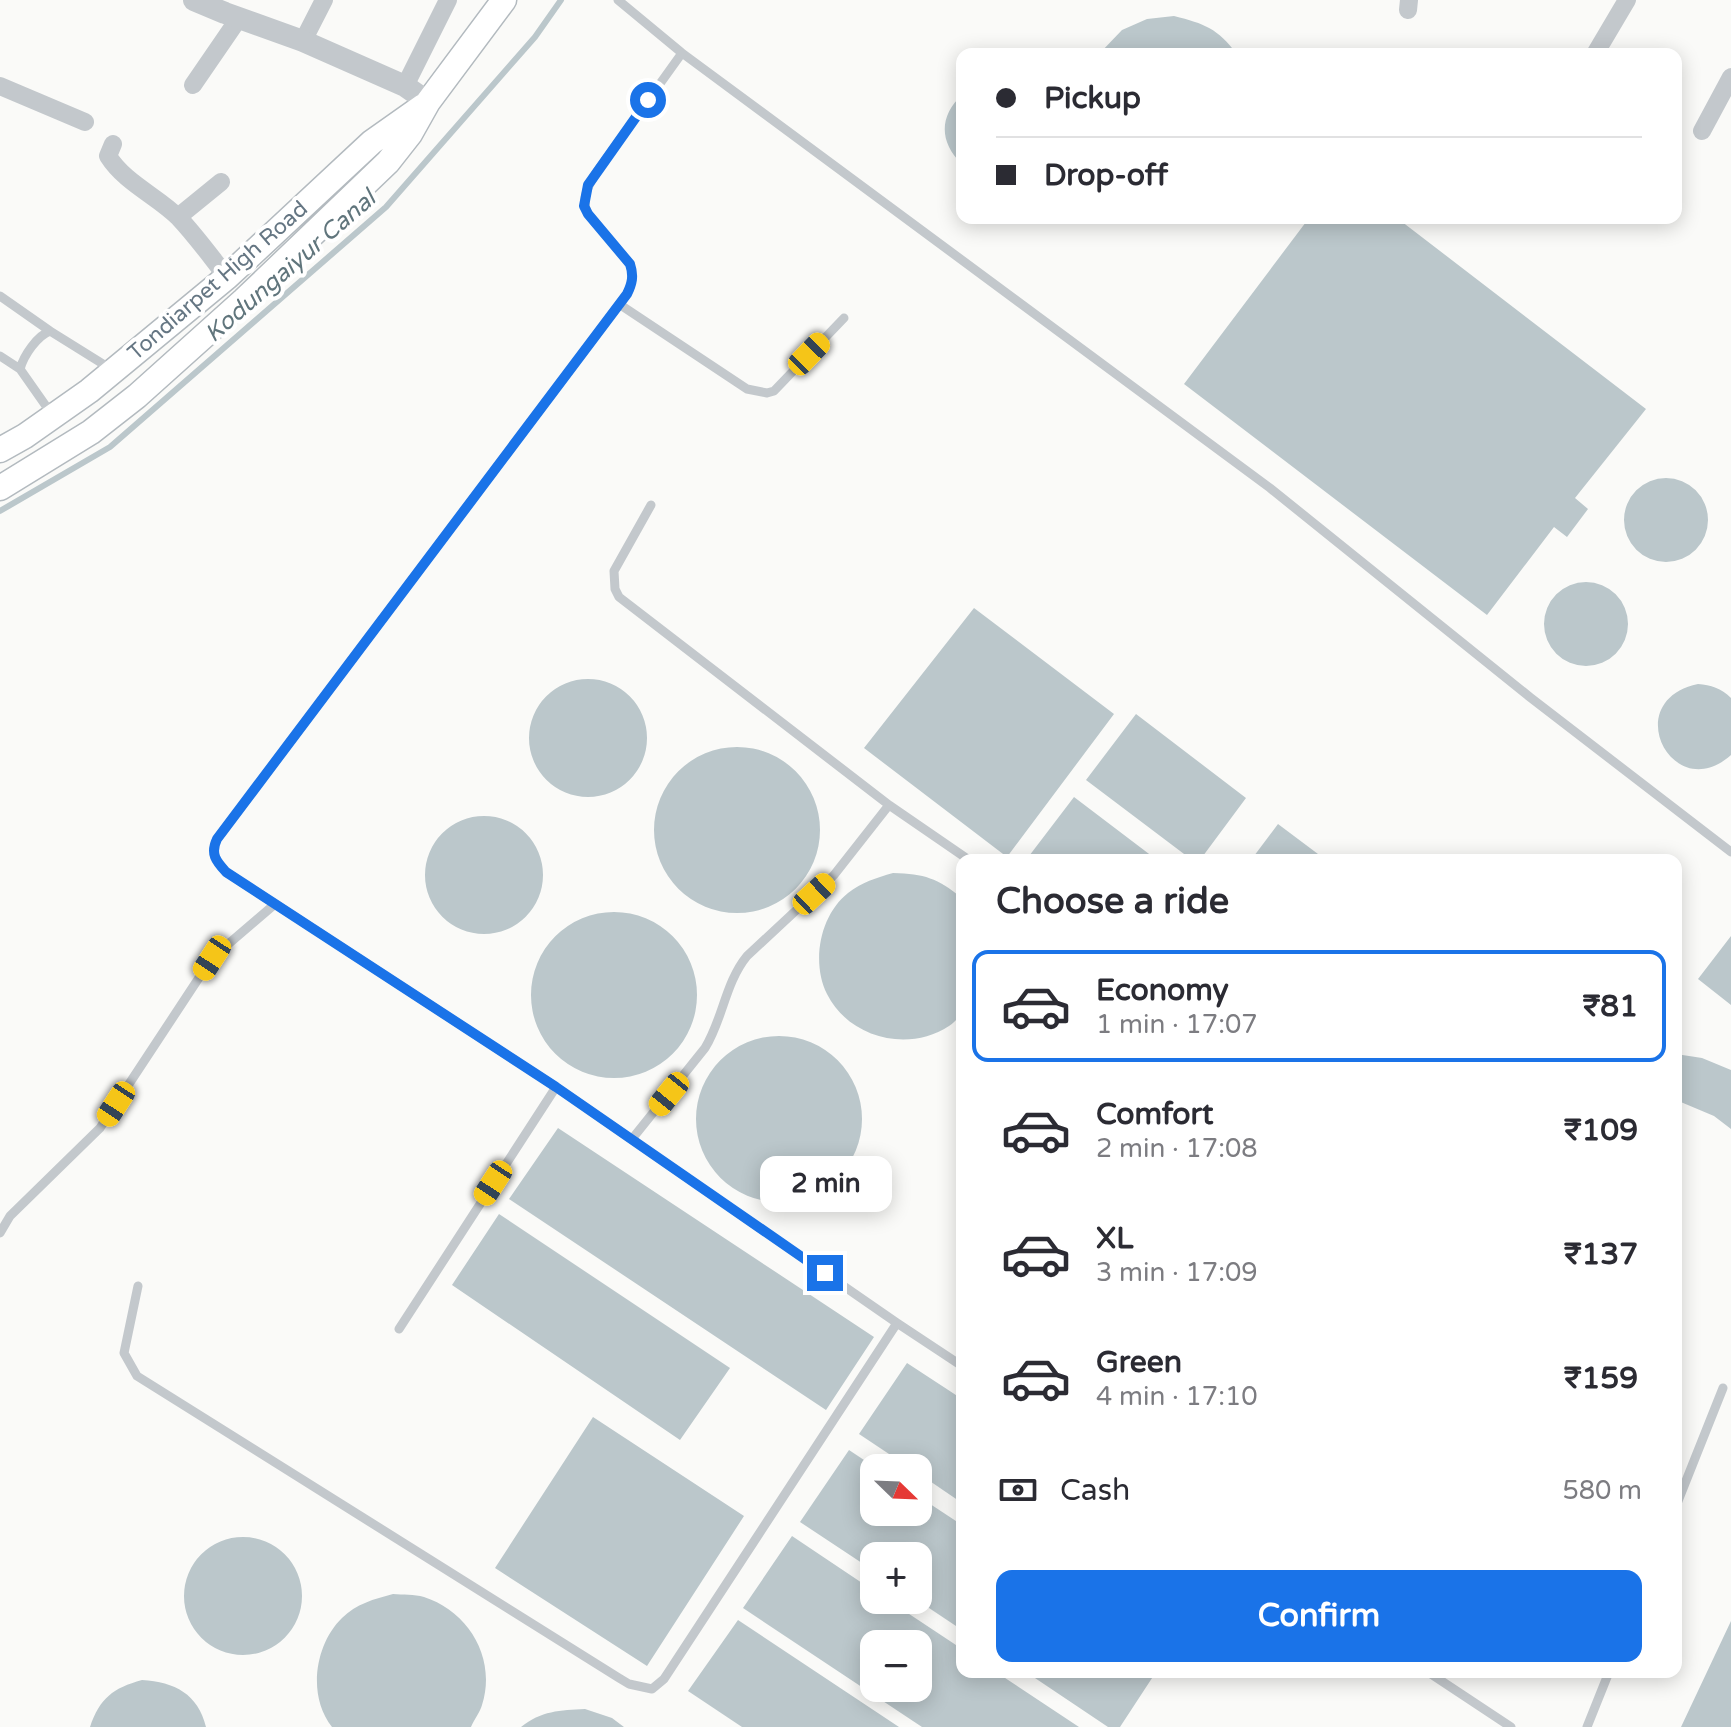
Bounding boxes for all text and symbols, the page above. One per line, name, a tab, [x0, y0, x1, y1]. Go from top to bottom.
text: Pickup	[1044, 80, 1141, 117]
route start	[630, 82, 666, 118]
text: Drop-off	[1044, 157, 1168, 194]
water label: Kodungaiyur Canal	[199, 182, 384, 348]
street label: Tondiarpet High Road	[123, 196, 313, 366]
car	[784, 328, 834, 380]
car	[788, 869, 840, 919]
text: Choose a ride	[996, 880, 1229, 923]
car	[189, 931, 235, 985]
icon: car	[1000, 970, 1072, 1042]
text: Economy	[1096, 972, 1229, 1009]
text: ₹81	[1583, 988, 1638, 1025]
text: 1 min · 17:07	[1096, 1009, 1258, 1040]
car	[645, 1068, 693, 1120]
car	[93, 1077, 139, 1131]
icon: car	[1000, 1094, 1072, 1166]
text: Comfort	[1096, 1096, 1214, 1133]
text: ₹109	[1564, 1112, 1638, 1149]
text: 2 min · 17:08	[1096, 1133, 1258, 1164]
car	[470, 1156, 516, 1210]
callout: 2 min	[759, 1157, 891, 1213]
text: 2 min	[791, 1168, 861, 1199]
icon: car	[1000, 1218, 1072, 1290]
text: XL	[1096, 1220, 1133, 1257]
text: ₹137	[1564, 1236, 1638, 1273]
route end	[807, 1255, 843, 1291]
text: 3 min · 17:09	[1096, 1257, 1258, 1288]
icon: car	[1000, 1342, 1072, 1414]
text: Green	[1096, 1344, 1182, 1381]
text: ₹159	[1564, 1360, 1638, 1397]
text: 4 min · 17:10	[1096, 1381, 1258, 1412]
north arrow	[860, 1454, 932, 1526]
map controls	[860, 1454, 932, 1702]
icon: cash	[996, 1468, 1040, 1512]
text: Cash	[1060, 1472, 1130, 1509]
text: 580 m	[1562, 1475, 1642, 1506]
button: +	[860, 1542, 932, 1614]
button: Confirm	[996, 1570, 1642, 1662]
button: −	[860, 1630, 932, 1702]

